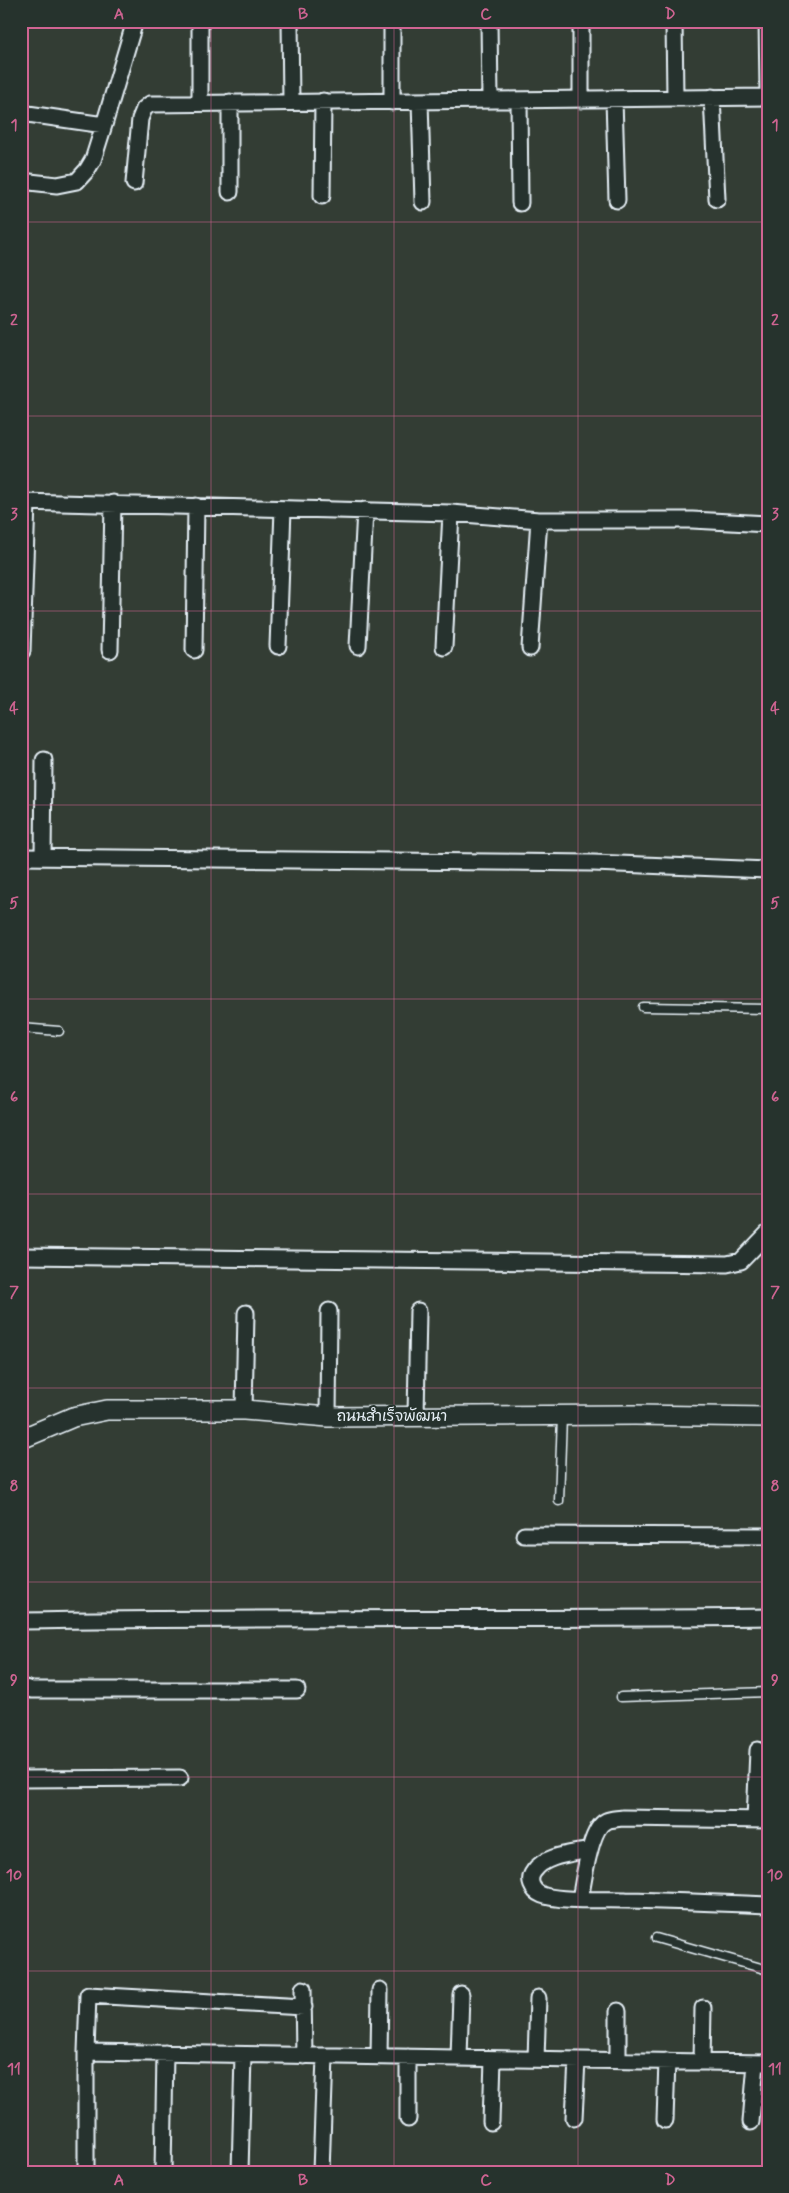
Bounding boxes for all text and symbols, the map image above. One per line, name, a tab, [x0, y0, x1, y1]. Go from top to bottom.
text: A	[114, 4, 124, 25]
text: B	[298, 4, 308, 25]
text: C	[480, 4, 492, 25]
text: D	[664, 4, 676, 25]
text: 1	[10, 115, 18, 136]
text: 1	[771, 115, 779, 136]
text: 2	[10, 310, 18, 331]
text: 2	[771, 310, 779, 331]
text: 3	[10, 504, 18, 525]
text: 3	[771, 504, 779, 525]
text: 4	[9, 698, 19, 719]
text: 4	[770, 698, 780, 719]
text: 5	[9, 893, 19, 914]
text: 5	[770, 893, 780, 914]
text: 6	[10, 1087, 18, 1108]
text: 6	[771, 1087, 779, 1108]
text: 7	[9, 1282, 19, 1303]
text: 7	[770, 1282, 780, 1303]
street label: ถนนสำเร็จพัฒนา	[337, 1406, 447, 1427]
text: 8	[9, 1476, 19, 1497]
text: 8	[770, 1476, 780, 1497]
text: 9	[10, 1670, 18, 1691]
text: 9	[771, 1670, 779, 1691]
text: 10	[6, 1865, 22, 1886]
text: 10	[767, 1865, 783, 1886]
text: 11	[7, 2059, 21, 2080]
text: 11	[768, 2059, 782, 2080]
text: A	[114, 2170, 124, 2191]
text: B	[298, 2170, 308, 2191]
text: C	[480, 2170, 492, 2191]
text: D	[664, 2170, 676, 2191]

